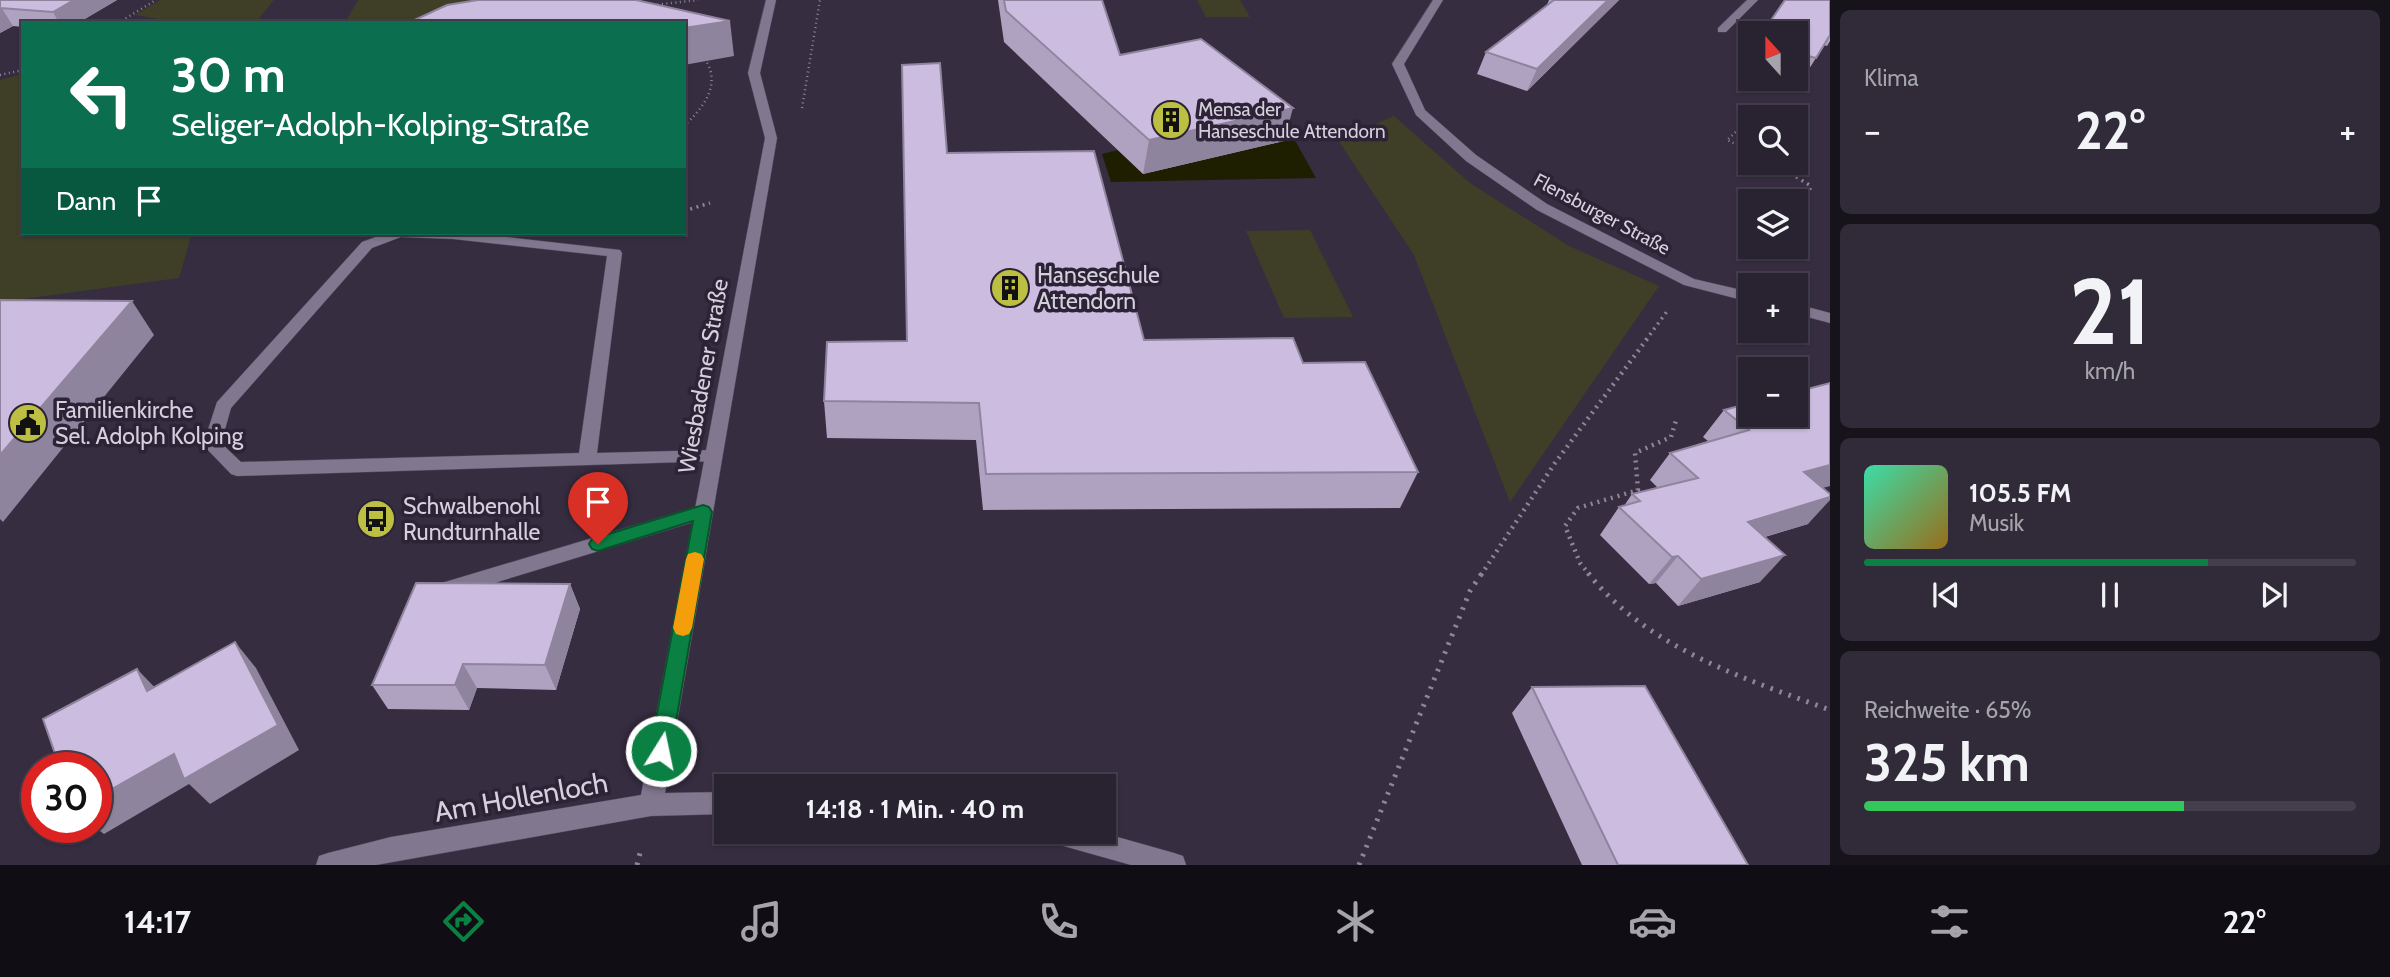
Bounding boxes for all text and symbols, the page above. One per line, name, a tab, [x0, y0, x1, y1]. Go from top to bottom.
north arrow	[1738, 21, 1808, 91]
map controls	[1738, 21, 1808, 427]
text: 30 m	[171, 45, 286, 104]
icon: left	[56, 49, 147, 140]
text: Klima	[1864, 64, 1919, 92]
place label: Mensa der Hanseschule Attendorn	[1198, 98, 1386, 143]
building icon: Mensa der Hanseschule Attendorn	[1150, 99, 1192, 141]
text: 22°	[2075, 99, 2145, 162]
text: Seliger-Adolph-Kolping-Straße	[171, 105, 589, 144]
button: search	[1738, 105, 1808, 175]
text: −	[1864, 107, 1881, 154]
text: +	[2339, 107, 2356, 154]
street label: Flensburger Straße	[1530, 168, 1674, 260]
icon: arrive	[130, 182, 168, 220]
text: Dann	[56, 185, 116, 217]
button: layers	[1738, 189, 1808, 259]
text: 21	[2069, 256, 2151, 367]
place label: Hanseschule Attendorn	[1037, 261, 1160, 315]
building icon: Hanseschule Attendorn	[989, 267, 1031, 309]
button: +	[1738, 273, 1808, 343]
street label: Wiesbadener Straße	[672, 276, 734, 476]
button: −	[1738, 357, 1808, 427]
text: km/h	[2085, 357, 2135, 385]
place label: Familienkirche Sel. Adolph Kolping	[55, 396, 244, 450]
public building icon: Familienkirche Sel. Adolph Kolping	[7, 402, 49, 444]
pin	[568, 472, 628, 544]
text: 105.5 FM	[1969, 477, 2071, 509]
icon: arrive	[579, 483, 617, 521]
place label: Schwalbenohl Rundturnhalle	[403, 492, 541, 546]
bus stop icon: Schwalbenohl Rundturnhalle	[355, 498, 397, 540]
text: Musik	[1969, 509, 2024, 537]
icon: previous	[1927, 576, 1965, 614]
icon: pause	[2091, 576, 2129, 614]
icon: next	[2255, 576, 2293, 614]
text: Reichweite · 65%	[1864, 696, 2031, 724]
position arrow	[624, 714, 698, 788]
text: 325 km	[1864, 731, 2030, 794]
speed limit sign: 30	[21, 752, 112, 843]
street label: Am Hollenloch	[432, 765, 610, 829]
text: 14:18 · 1 Min. · 40 m	[806, 793, 1024, 825]
icon: directions	[439, 897, 488, 946]
icon: music	[737, 897, 786, 946]
icon: phone	[1034, 897, 1083, 946]
icon: climate	[1331, 897, 1380, 946]
icon: car	[1628, 897, 1677, 946]
icon: filters	[1925, 897, 1974, 946]
text: 14:17	[124, 902, 191, 941]
text: 22°	[2223, 902, 2266, 941]

